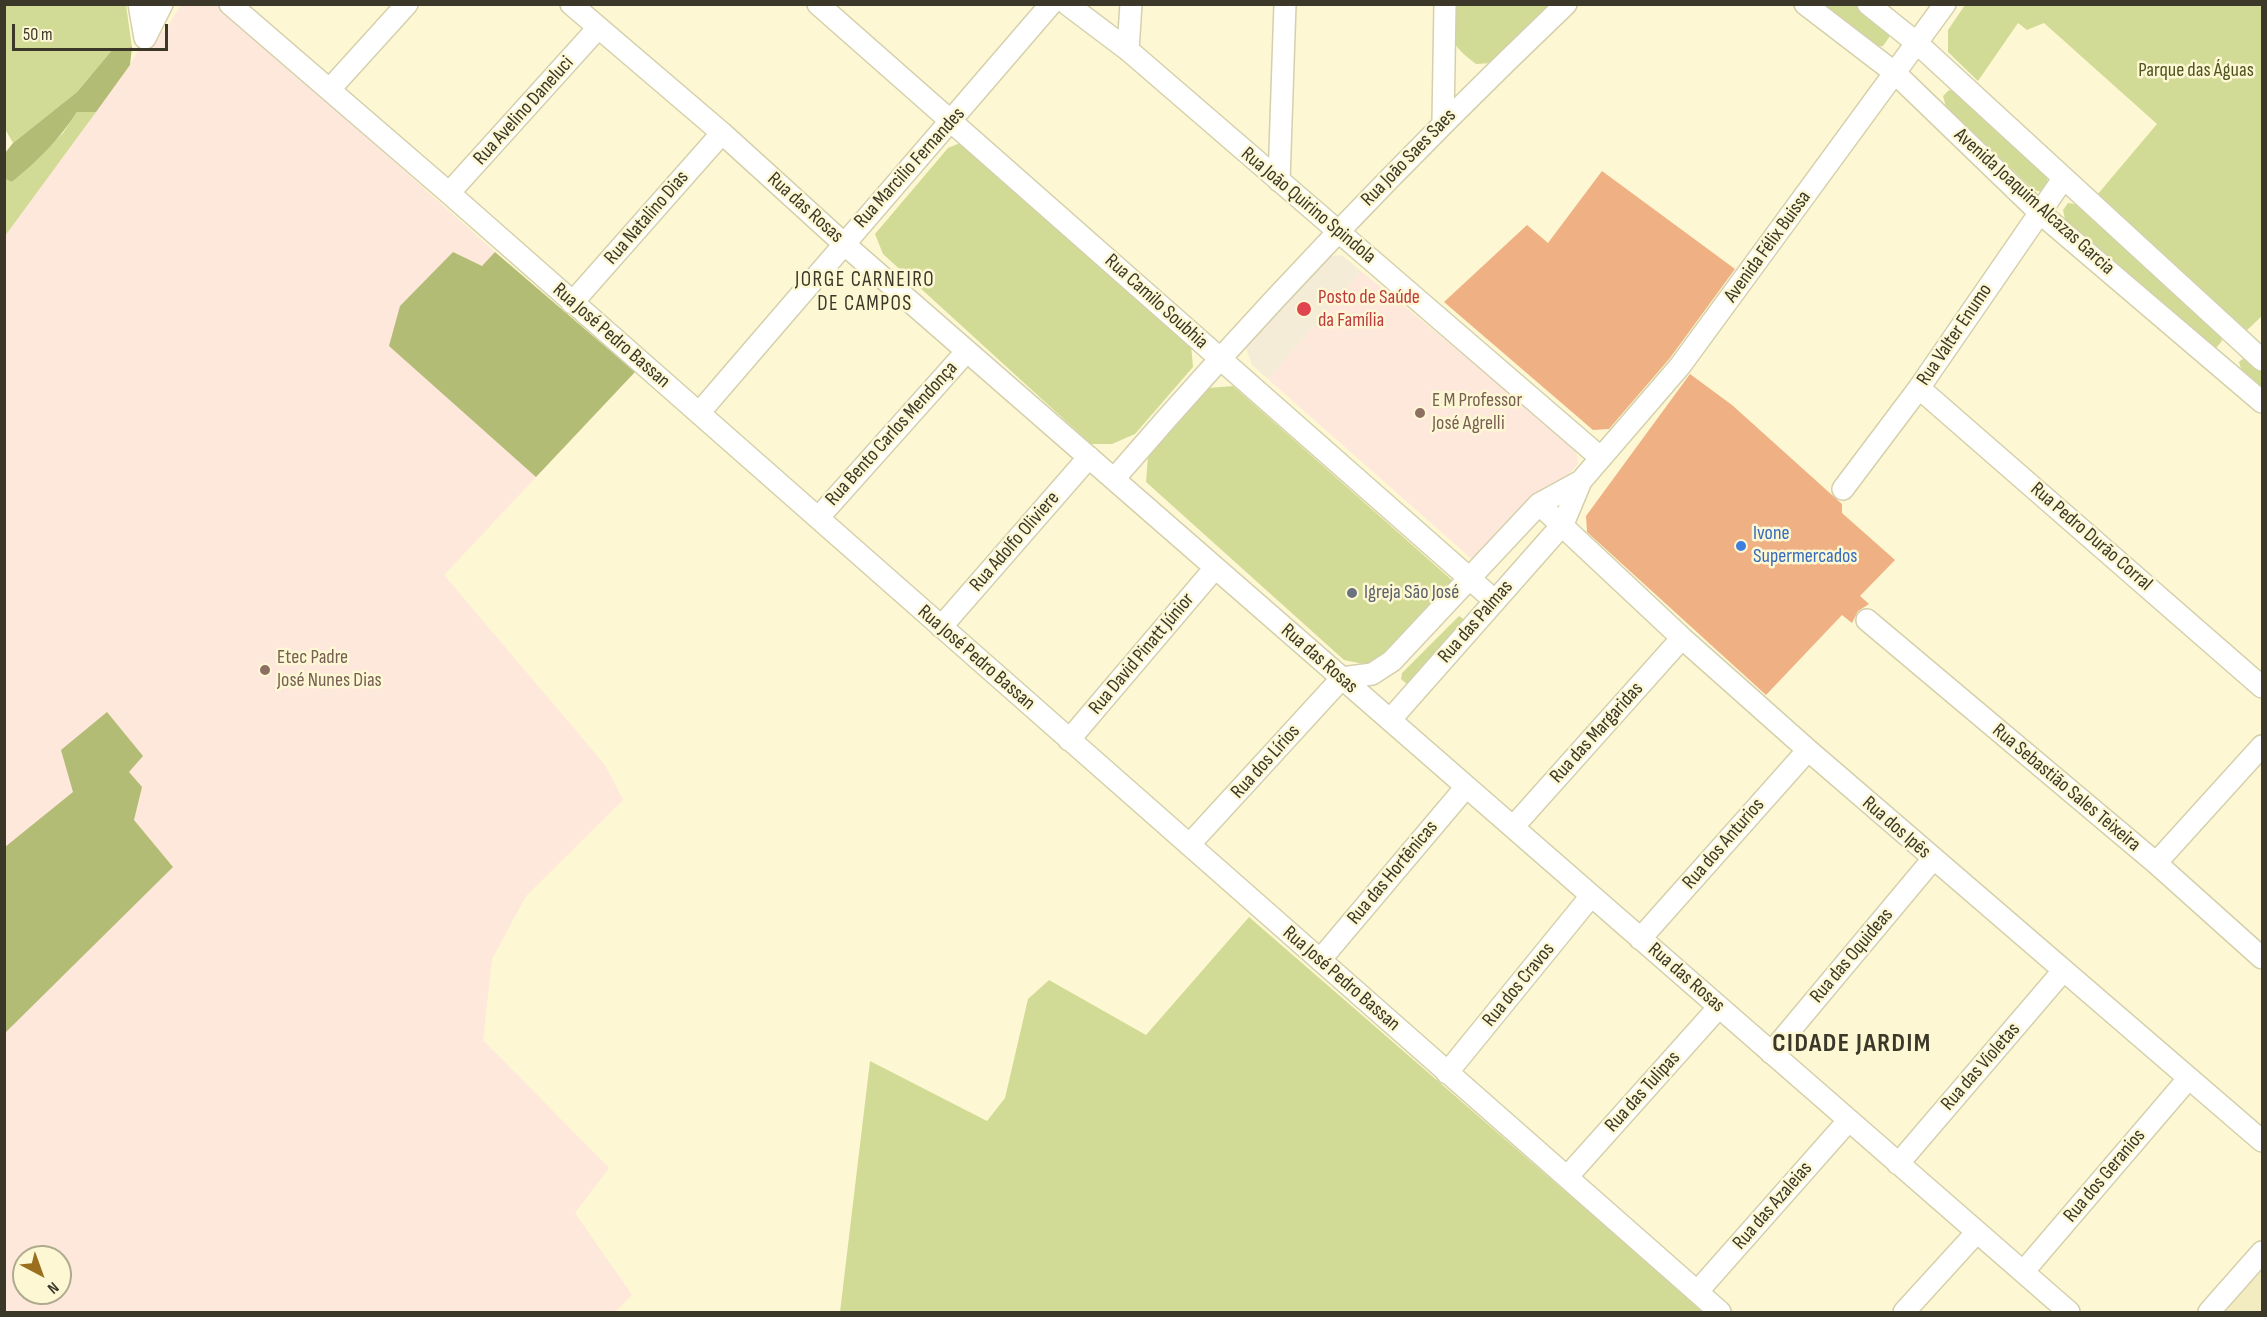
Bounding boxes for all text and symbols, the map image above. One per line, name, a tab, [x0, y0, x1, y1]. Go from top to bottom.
scale bar	[15, 12, 171, 50]
text: 50 m	[23, 24, 53, 45]
street label: Rua Avelino Daneluci	[469, 52, 579, 170]
park label: Parque das Águas	[2138, 59, 2254, 83]
street label: Rua Marcilio Fernandes	[850, 103, 970, 233]
street label: Rua João Saes Saes	[1357, 104, 1461, 212]
street label: Avenida Joaquim Alcazas Garcia	[1949, 124, 2119, 280]
street label: Rua João Quirino Spindola	[1236, 143, 1380, 269]
street label: Rua Natalino Dias	[600, 166, 694, 270]
street label: Rua das Rosas	[762, 168, 848, 248]
street label: Avenida Félix Buissa	[1719, 187, 1817, 307]
street label: Rua Camilo Soubhia	[1099, 249, 1213, 355]
district label: JORGE CARNEIRO DE CAMPOS	[795, 268, 935, 318]
street label: Rua José Pedro Bassan	[547, 278, 675, 394]
street label: Rua Valter Enumo	[1912, 280, 1998, 390]
place label: Posto de Saúde da Família	[1318, 286, 1420, 333]
marker: Posto de Saúde da Família	[1295, 300, 1313, 318]
street label: Rua Bento Carlos Mendonça	[821, 357, 963, 511]
place label: E M Professor José Agrelli	[1432, 389, 1522, 436]
marker: E M Professor José Agrelli	[1413, 406, 1427, 420]
street label: Rua Pedro Durão Corral	[2025, 478, 2157, 596]
street label: Rua Adolfo Oliviere	[965, 487, 1065, 597]
place label: Ivone Supermercados	[1753, 522, 1858, 569]
marker: Ivone Supermercados	[1734, 539, 1748, 553]
street label: Rua das Palmas	[1433, 576, 1519, 668]
place label: Igreja São José	[1364, 581, 1459, 605]
marker: Igreja São José	[1345, 586, 1359, 600]
street label: Rua David Pinatt Júnior	[1084, 588, 1200, 720]
street label: Rua José Pedro Bassan	[912, 600, 1040, 716]
street label: Rua das Rosas	[1276, 619, 1362, 699]
place label: Etec Padre José Nunes Dias	[277, 646, 382, 693]
marker: Etec Padre José Nunes Dias	[258, 663, 272, 677]
street label: Rua das Margaridas	[1545, 677, 1649, 789]
street label: Rua Sebastião Sales Teixeira	[1987, 719, 2145, 857]
street label: Rua dos Lírios	[1226, 720, 1306, 804]
street label: Rua dos Ipês	[1857, 792, 1935, 864]
street label: Rua dos Anturios	[1678, 794, 1770, 894]
street label: Rua das Hortênicas	[1343, 816, 1443, 930]
street label: Rua das Oquideas	[1805, 904, 1899, 1008]
street label: Rua José Pedro Bassan	[1277, 921, 1405, 1037]
street label: Rua dos Cravos	[1478, 938, 1560, 1032]
street label: Rua das Rosas	[1643, 938, 1729, 1018]
street label: Rua das Violetas	[1936, 1018, 2026, 1116]
district label: CIDADE JARDIM	[1772, 1028, 1932, 1060]
street label: Rua das Tulipas	[1600, 1046, 1686, 1138]
street label: Rua dos Geranios	[2059, 1124, 2151, 1228]
street label: Rua das Azaleias	[1728, 1157, 1818, 1255]
north arrow	[12, 1245, 72, 1305]
text: N	[43, 1277, 62, 1297]

